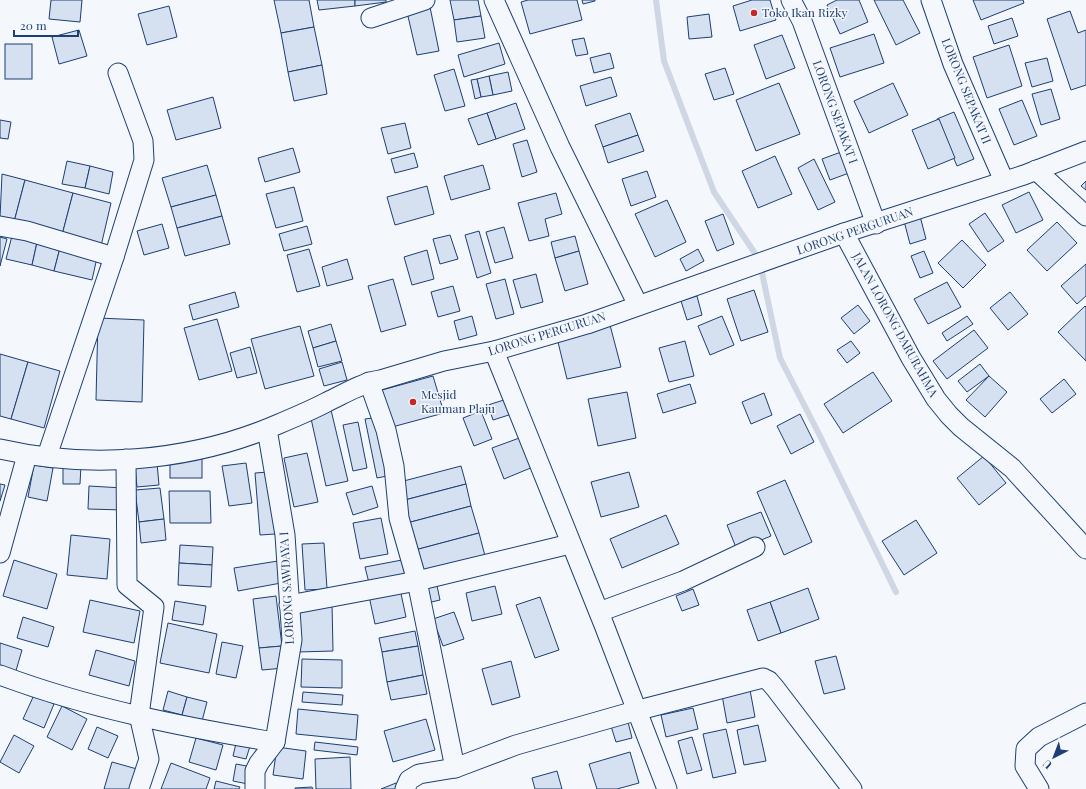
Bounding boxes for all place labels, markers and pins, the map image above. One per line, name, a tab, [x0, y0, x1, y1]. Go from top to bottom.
place label: Toko Ikan Rizky	[762, 4, 848, 20]
marker: Toko Ikan Rizky	[749, 8, 759, 18]
place label: Mesjid Kauman Plaju	[421, 386, 495, 416]
marker: Mesjid Kauman Plaju	[408, 397, 418, 407]

